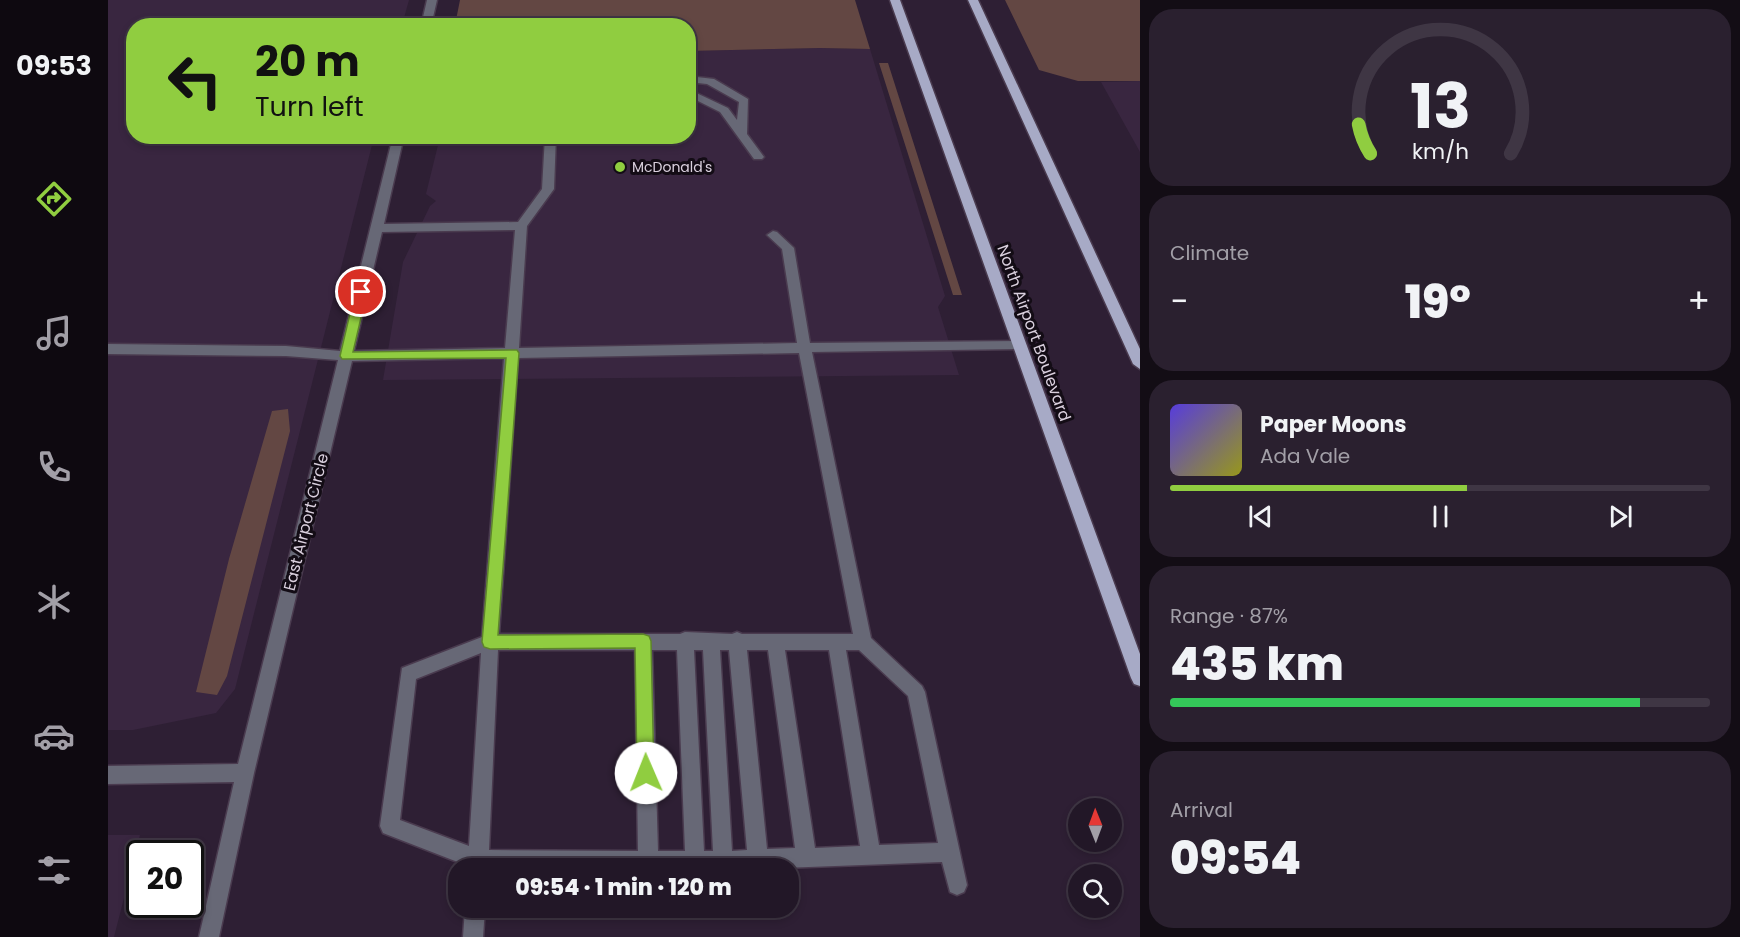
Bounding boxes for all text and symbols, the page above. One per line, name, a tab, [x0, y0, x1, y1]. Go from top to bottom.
text: 20 m	[255, 32, 360, 91]
icon: left	[156, 42, 234, 120]
text: 09:53	[16, 47, 92, 84]
text: 13	[1409, 62, 1471, 150]
text: Turn left	[255, 88, 364, 125]
text: km/h	[1411, 137, 1469, 168]
place label: McDonald's	[632, 157, 712, 177]
marker: McDonald's	[613, 160, 627, 174]
icon: directions	[33, 178, 75, 220]
text: Climate	[1170, 239, 1249, 267]
street label: North Airport Boulevard	[991, 242, 1077, 424]
pin	[335, 266, 386, 317]
text: 19°	[1405, 271, 1471, 334]
icon: arrive	[344, 275, 377, 308]
text: −	[1170, 278, 1188, 325]
text: +	[1687, 278, 1710, 325]
icon: music	[33, 312, 75, 354]
text: Paper Moons	[1260, 409, 1407, 440]
text: Ada Vale	[1260, 442, 1350, 470]
icon: phone	[33, 446, 75, 488]
street label: East Airport Circle	[278, 451, 334, 593]
icon: previous	[1244, 500, 1277, 533]
icon: pause	[1424, 500, 1457, 533]
icon: next	[1604, 500, 1637, 533]
icon: climate	[33, 581, 75, 623]
text: Range · 87%	[1170, 602, 1288, 630]
text: 435 km	[1170, 633, 1344, 696]
icon: car	[33, 715, 75, 757]
position arrow	[614, 741, 678, 805]
text: Arrival	[1170, 796, 1233, 824]
north arrow	[1068, 798, 1122, 852]
map controls	[1068, 798, 1122, 918]
text: 09:54	[1170, 827, 1301, 890]
speed limit sign: 20	[126, 840, 204, 918]
icon: filters	[33, 849, 75, 891]
button: search	[1068, 864, 1122, 918]
text: 09:54 · 1 min · 120 m	[515, 872, 732, 903]

